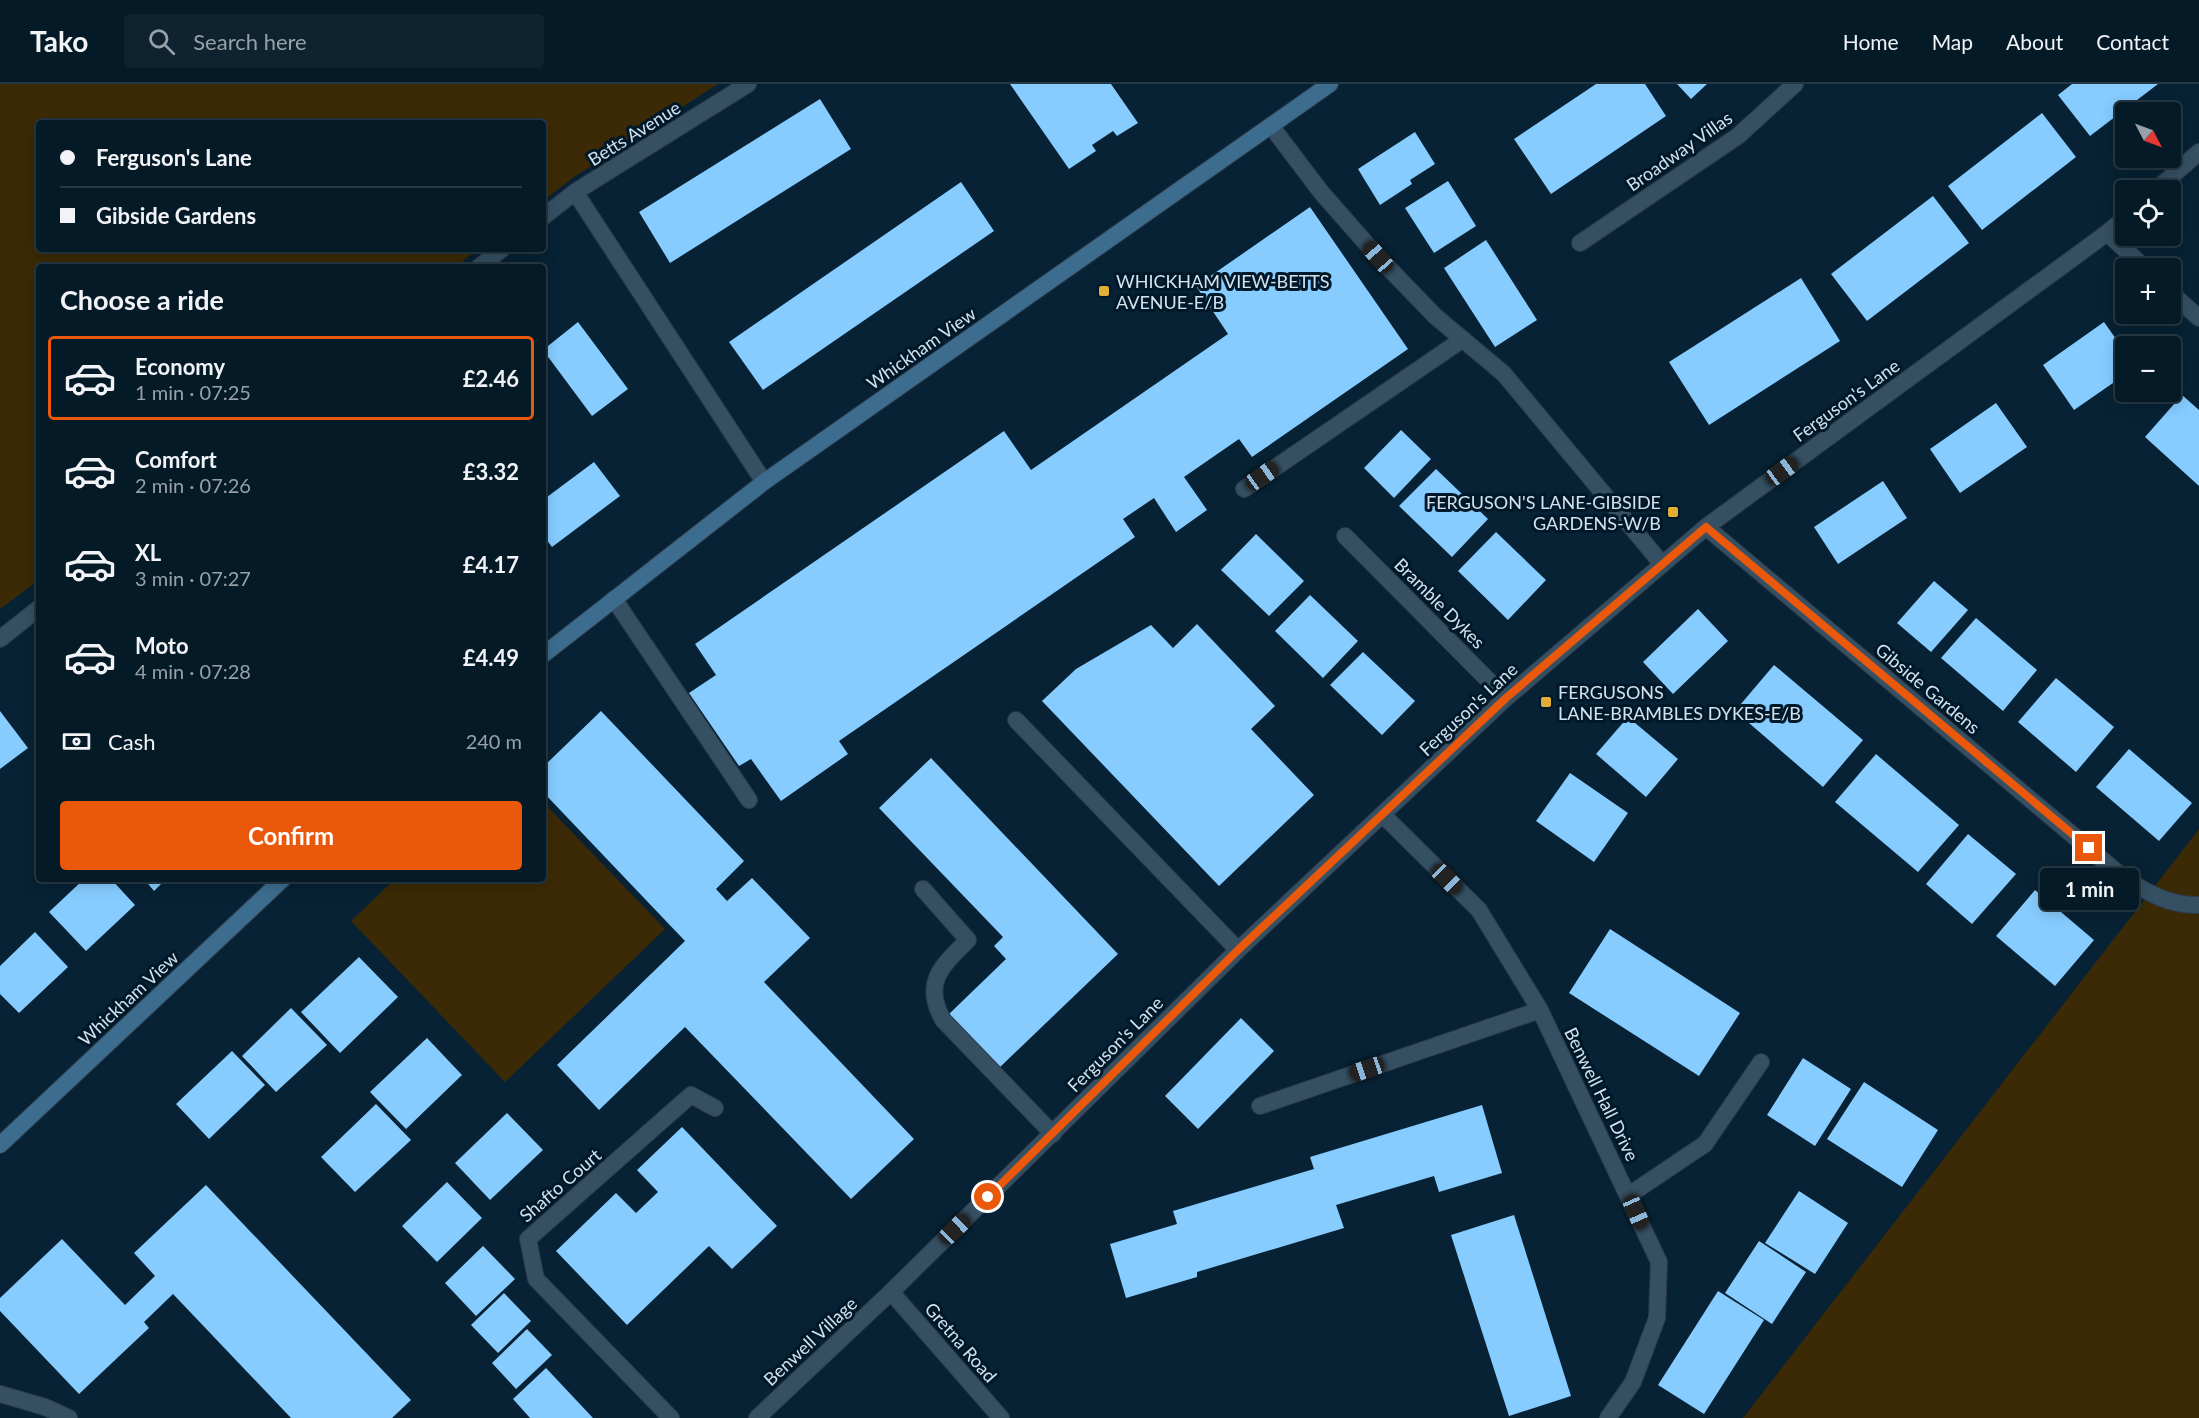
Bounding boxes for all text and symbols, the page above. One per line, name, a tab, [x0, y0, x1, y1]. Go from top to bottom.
search box	[124, 14, 544, 68]
text: Tako	[30, 24, 88, 58]
icon: search	[145, 25, 178, 58]
text: Search here	[193, 28, 307, 55]
text: Home	[1843, 29, 1899, 54]
text: Map	[1932, 29, 1973, 54]
text: About	[2006, 29, 2063, 54]
text: Contact	[2096, 29, 2169, 54]
street label: Betts Avenue	[584, 96, 684, 170]
north arrow	[2115, 102, 2181, 168]
map controls	[2115, 102, 2181, 402]
street label: Broadway Villas	[1622, 106, 1736, 196]
text: Ferguson's Lane	[96, 144, 252, 171]
button: locate	[2115, 180, 2181, 246]
text: Gibside Gardens	[96, 202, 256, 229]
car	[1359, 238, 1397, 276]
button: +	[2115, 258, 2181, 324]
place label: WHICKHAM VIEW-BETTS AVENUE-E/B	[1116, 270, 1330, 313]
text: Choose a ride	[60, 283, 224, 316]
marker: WHICKHAM VIEW-BETTS AVENUE-E/B	[1097, 284, 1111, 298]
street label: Whickham View	[862, 302, 980, 394]
button: −	[2115, 336, 2181, 402]
icon: car	[63, 351, 117, 405]
text: Economy	[135, 353, 225, 380]
street label: Ferguson's Lane	[1788, 354, 1904, 446]
text: £2.46	[463, 365, 519, 392]
text: 1 min · 07:25	[135, 380, 251, 404]
icon: car	[63, 444, 117, 498]
text: Comfort	[135, 446, 217, 473]
car	[1762, 453, 1802, 489]
text: £3.32	[463, 458, 519, 485]
car	[1242, 458, 1282, 494]
text: 2 min · 07:26	[135, 473, 251, 497]
place label: FERGUSON'S LANE-GIBSIDE GARDENS-W/B	[1426, 491, 1661, 534]
marker: FERGUSON'S LANE-GIBSIDE GARDENS-W/B	[1666, 505, 1680, 519]
icon: car	[63, 537, 117, 591]
text: XL	[135, 539, 161, 566]
text: £4.17	[463, 551, 519, 578]
street label: Bramble Dykes	[1390, 553, 1490, 653]
text: 3 min · 07:27	[135, 566, 251, 590]
icon: car	[63, 630, 117, 684]
text: Moto	[135, 632, 189, 659]
street label: Gibside Gardens	[1871, 638, 1985, 738]
text: £4.49	[463, 644, 519, 671]
street label: Ferguson's Lane	[1414, 658, 1522, 760]
text: 4 min · 07:28	[135, 659, 251, 683]
place label: FERGUSONS LANE-BRAMBLES DYKES-E/B	[1558, 681, 1801, 724]
marker: FERGUSONS LANE-BRAMBLES DYKES-E/B	[1539, 695, 1553, 709]
icon: cash	[60, 725, 93, 758]
text: Cash	[108, 728, 155, 755]
text: 240 m	[466, 729, 522, 753]
button: Confirm	[60, 801, 522, 870]
route end	[2075, 834, 2102, 861]
car	[1428, 860, 1466, 898]
callout: 1 min	[2040, 869, 2138, 911]
text: 1 min	[2065, 877, 2114, 901]
street label: Whickham View	[74, 946, 182, 1050]
street label: Ferguson's Lane	[1063, 992, 1167, 1096]
street label: Benwell Hall Drive	[1560, 1024, 1644, 1164]
car	[1347, 1055, 1387, 1083]
street label: Shafto Court	[515, 1143, 606, 1226]
route start	[974, 1183, 1001, 1210]
car	[1620, 1192, 1652, 1232]
car	[936, 1210, 974, 1248]
street label: Benwell Village	[759, 1292, 861, 1390]
street label: Gretna Road	[920, 1298, 1002, 1386]

